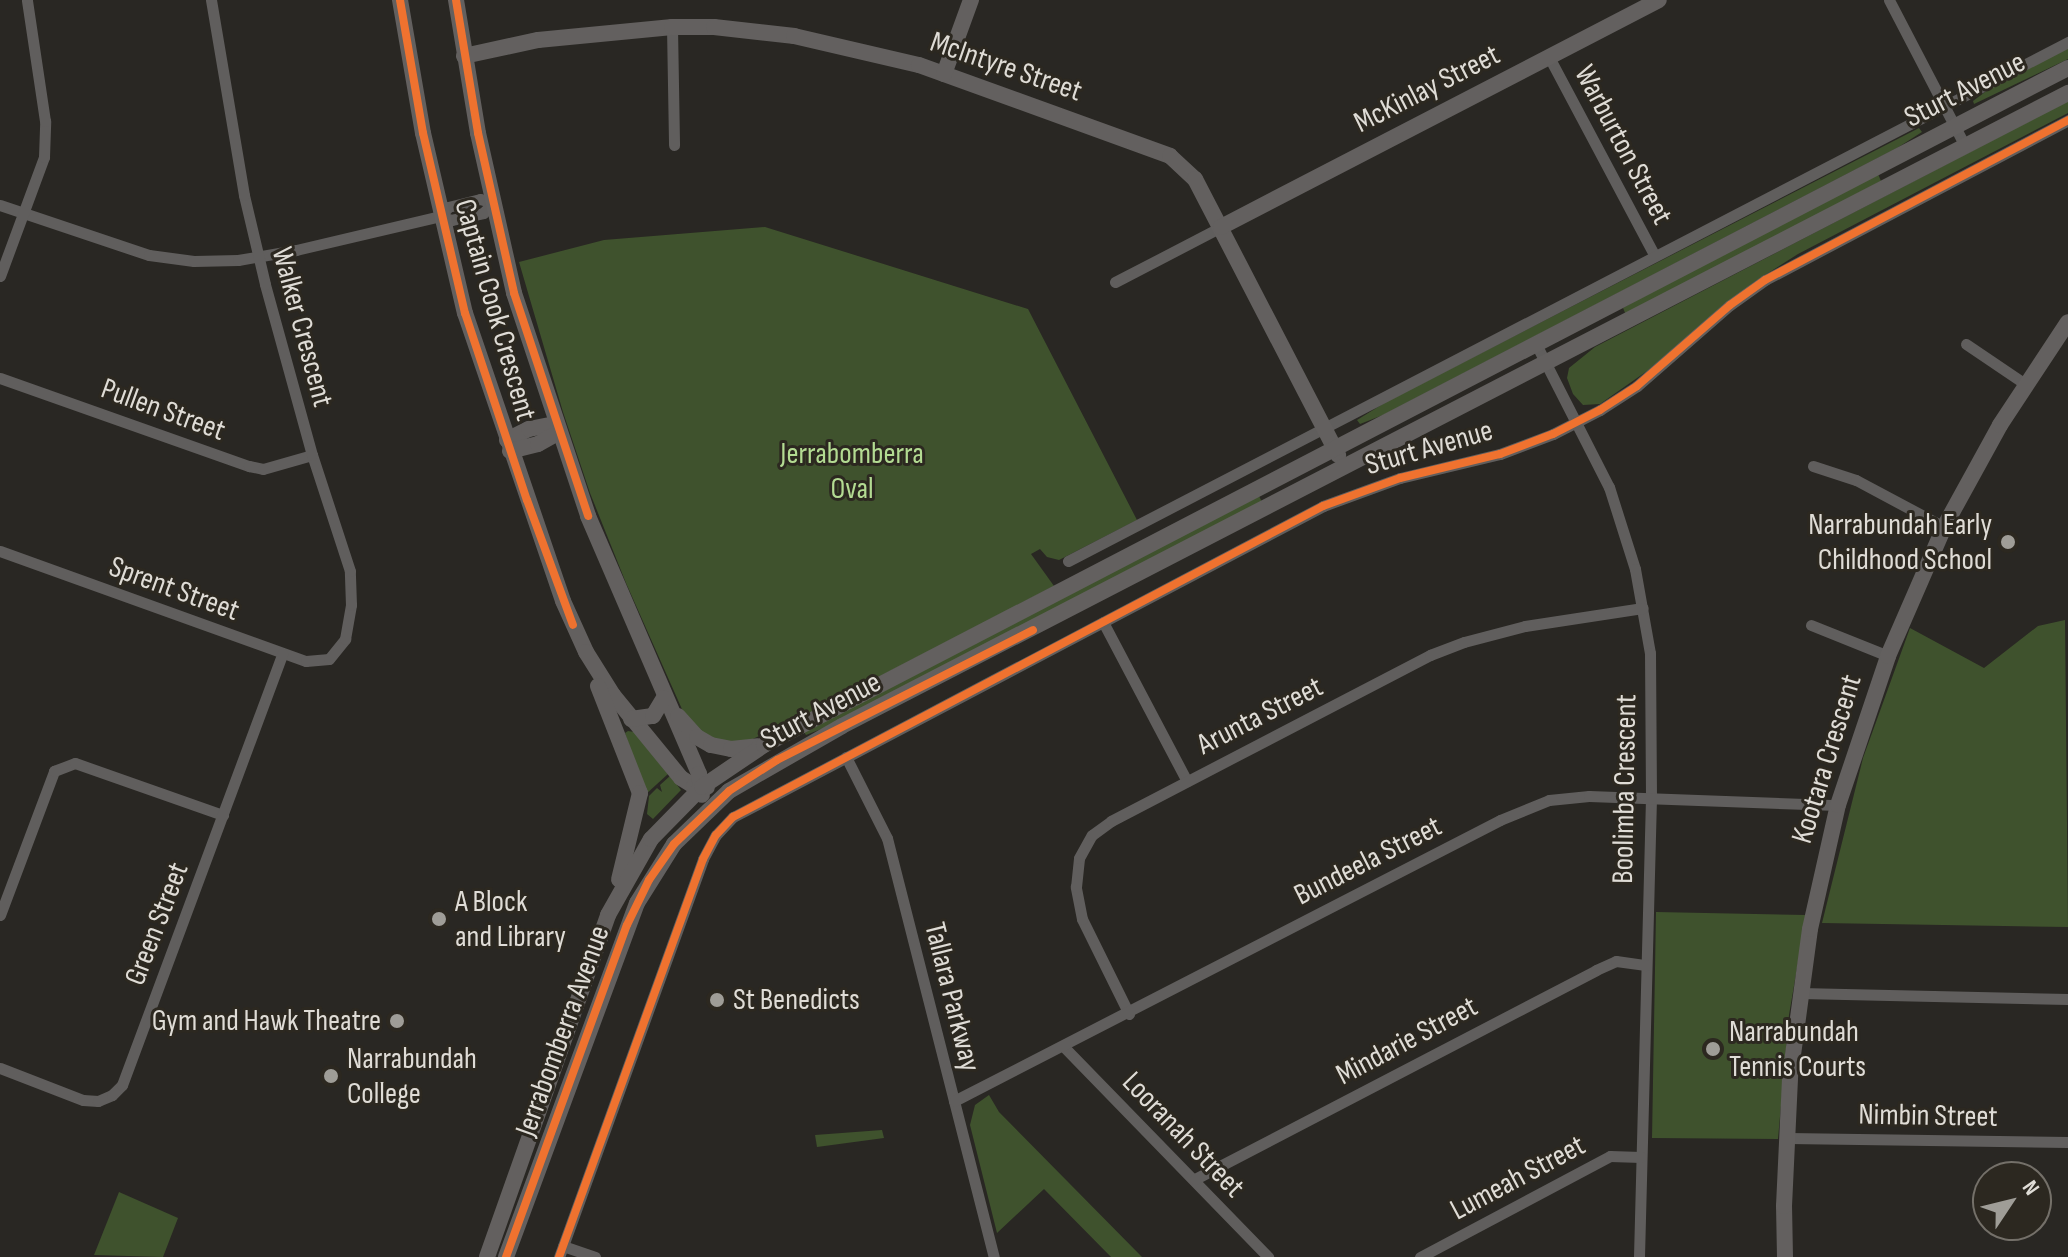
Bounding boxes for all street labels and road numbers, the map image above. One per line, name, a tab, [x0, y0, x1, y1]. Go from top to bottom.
street label: McIntyre Street	[925, 24, 1087, 110]
street label: McKinlay Street	[1348, 37, 1506, 141]
street label: Sturt Avenue	[1899, 44, 2031, 136]
street label: Warburton Street	[1566, 59, 1680, 231]
street label: Captain Cook Crescent	[446, 195, 544, 425]
street label: Walker Crescent	[263, 243, 341, 411]
street label: Pullen Street	[96, 371, 230, 449]
street label: Sturt Avenue	[1361, 413, 1497, 483]
street label: Sprent Street	[104, 549, 244, 629]
street label: Sturt Avenue	[755, 664, 887, 758]
street label: Arunta Street	[1191, 669, 1329, 763]
street label: Kootara Crescent	[1784, 670, 1870, 848]
street label: Boolimba Crescent	[1605, 694, 1645, 884]
street label: Bundeela Street	[1288, 809, 1448, 913]
street label: Green Street	[117, 858, 197, 990]
street label: Tallara Parkway	[916, 919, 988, 1075]
street label: Jerrabomberra Avenue	[508, 921, 618, 1141]
street label: Mindarie Street	[1330, 989, 1484, 1093]
street label: Looranah Street	[1114, 1065, 1252, 1205]
street label: Nimbin Street	[1858, 1097, 1998, 1135]
street label: Lumeah Street	[1444, 1128, 1592, 1228]

